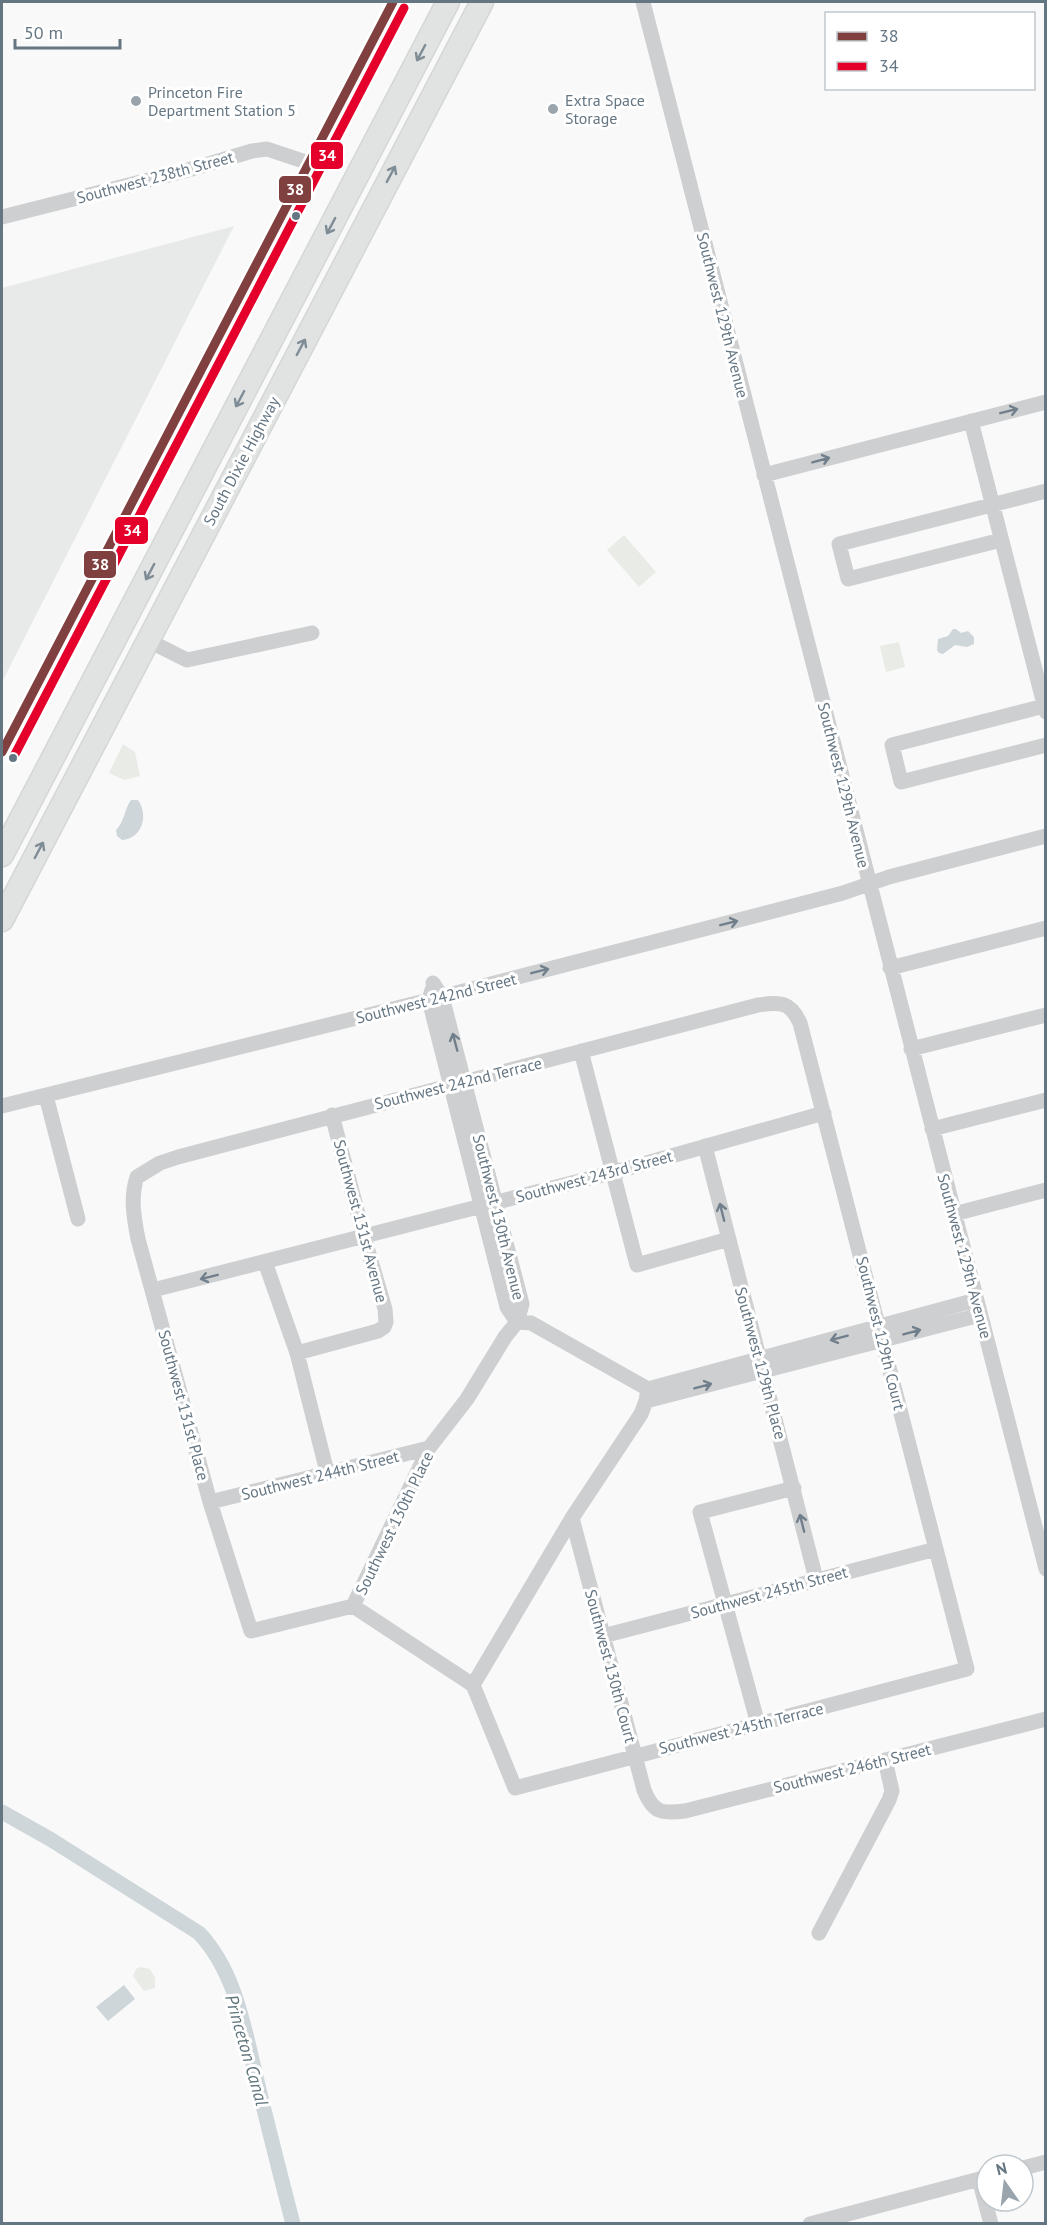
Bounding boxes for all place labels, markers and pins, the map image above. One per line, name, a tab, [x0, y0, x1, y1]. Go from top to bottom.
place label: Princeton Fire Department Station 5	[148, 82, 296, 120]
place label: Extra Space Storage	[565, 90, 645, 128]
marker: Princeton Fire Department Station 5	[129, 94, 143, 108]
marker: Extra Space Storage	[546, 102, 560, 116]
unlabelled marker	[290, 210, 302, 222]
unlabelled marker	[7, 752, 19, 764]

